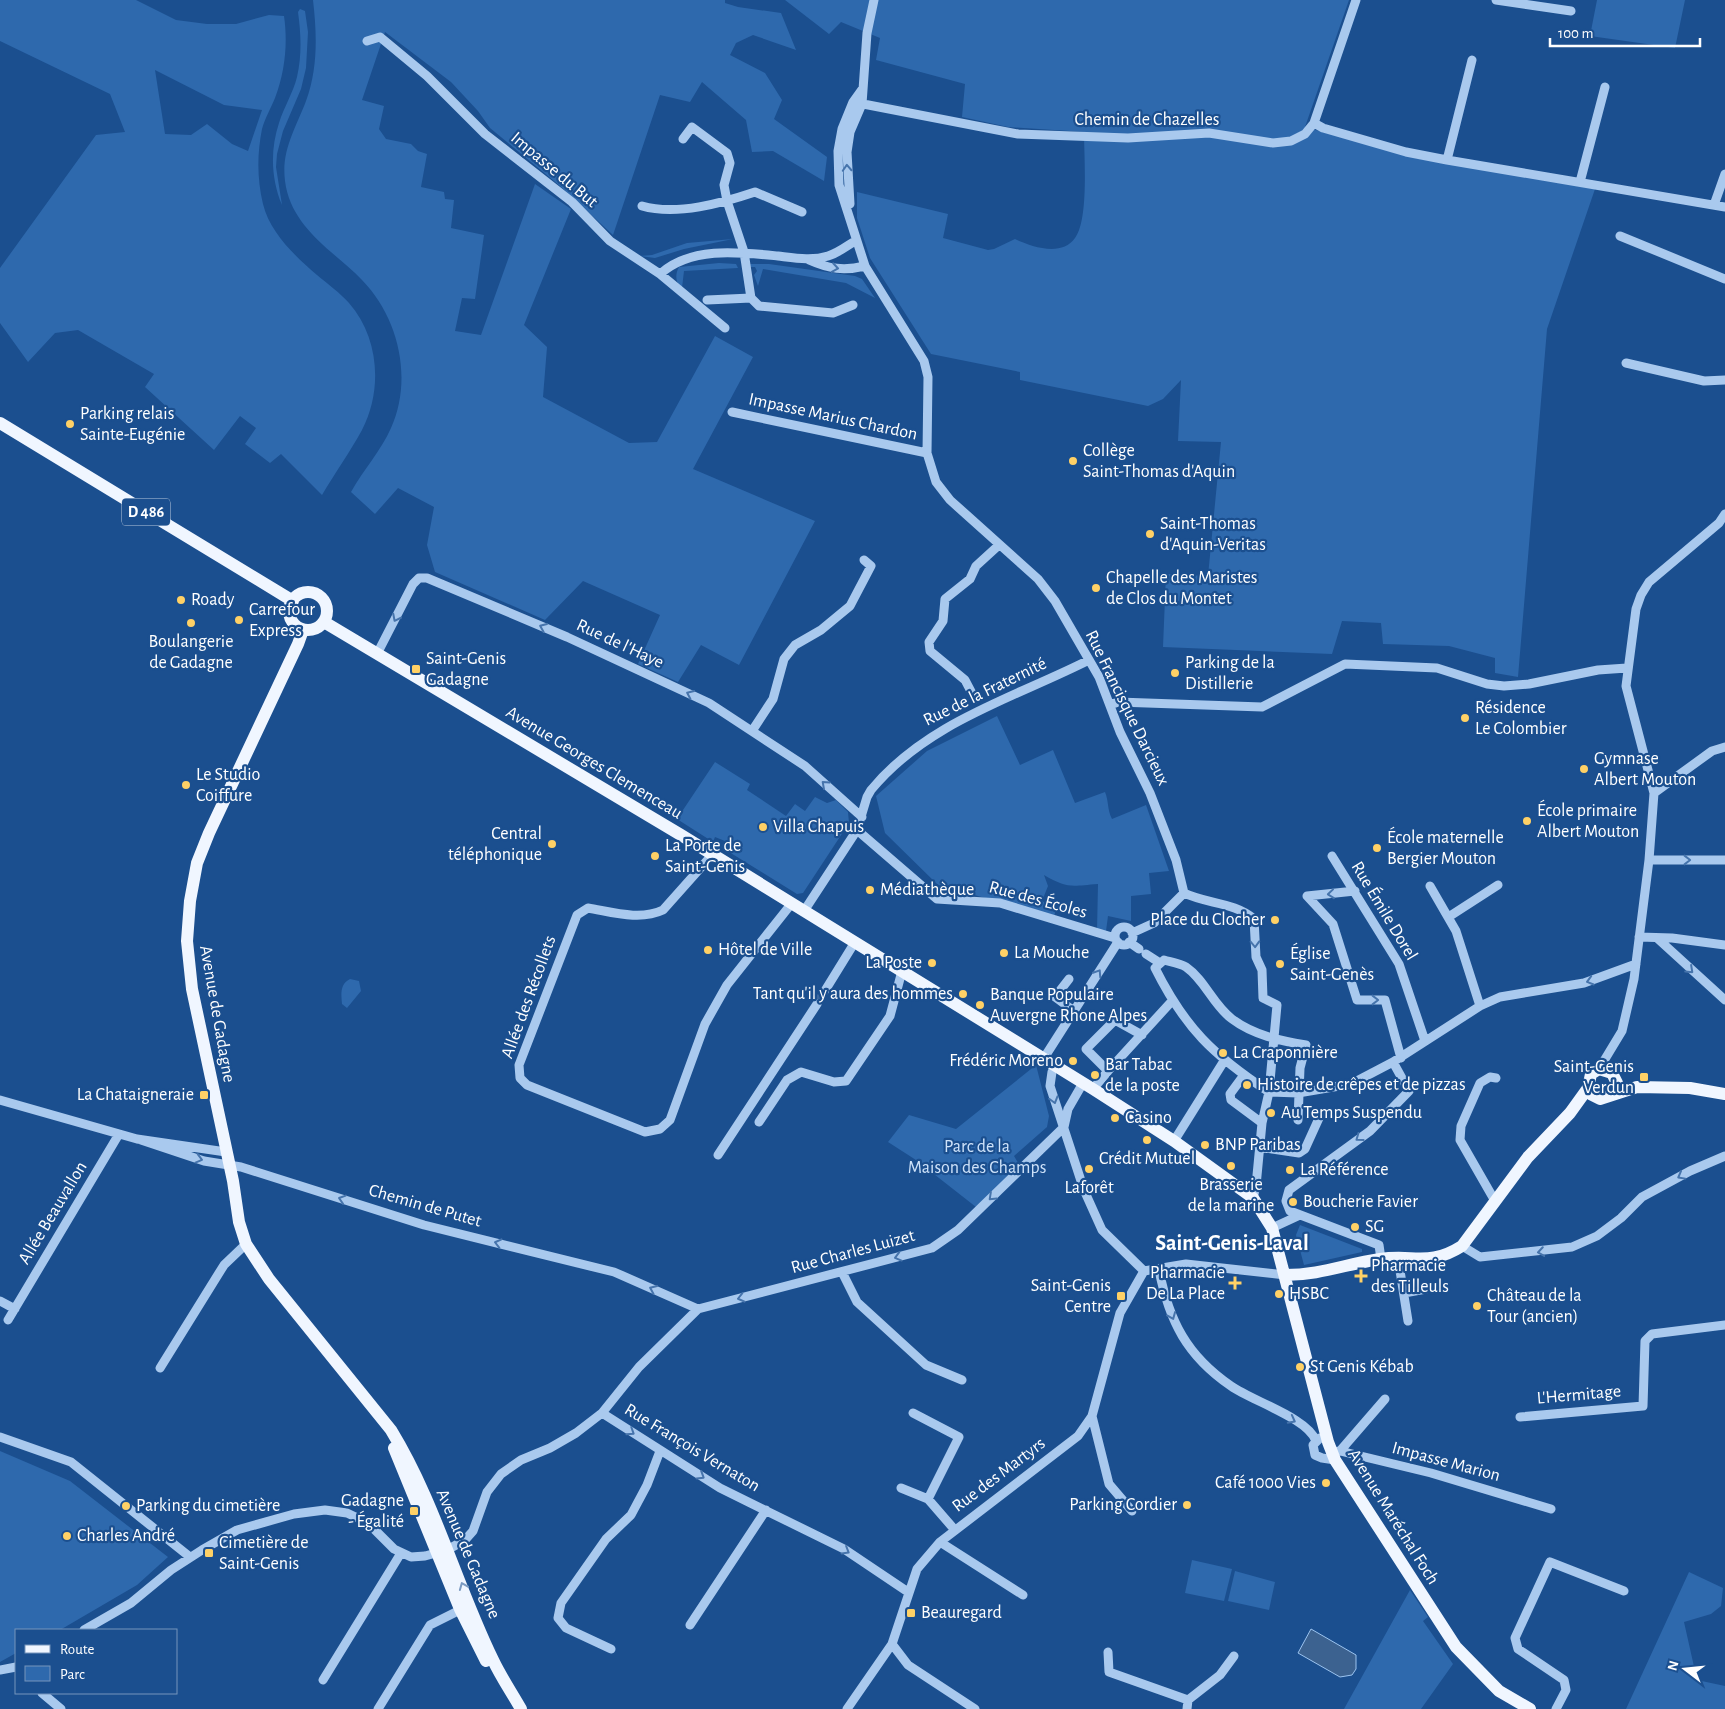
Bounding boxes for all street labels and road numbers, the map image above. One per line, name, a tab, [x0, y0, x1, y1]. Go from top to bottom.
street label: Chemin de Chazelles	[1075, 111, 1219, 129]
street label: Impasse du But	[507, 129, 601, 212]
street label: Impasse Marius Chardon	[747, 390, 919, 444]
road number: D 486	[122, 498, 170, 526]
street label: Rue de l'Haye	[574, 616, 666, 672]
street label: Rue Francisque Darcieux	[1082, 628, 1172, 788]
street label: Rue de la Fraternité	[921, 654, 1049, 730]
street label: Avenue Georges Clemenceau	[503, 703, 685, 823]
street label: Rue Émile Dorel	[1347, 857, 1423, 964]
street label: Rue des Écoles	[987, 875, 1090, 922]
street label: Allée des Récollets	[498, 933, 560, 1061]
street label: Avenue de Gadagne	[196, 944, 238, 1084]
street label: Allée Beauvallon	[15, 1158, 91, 1268]
street label: Chemin de Putet	[367, 1181, 484, 1231]
street label: Rue Charles Luizet	[789, 1227, 917, 1277]
street label: L'Hermitage	[1536, 1382, 1622, 1408]
street label: Rue François Vernaton	[621, 1400, 763, 1496]
street label: Rue des Martyrs	[949, 1434, 1049, 1516]
street label: Impasse Marion	[1390, 1439, 1502, 1485]
street label: Avenue Maréchal Foch	[1344, 1446, 1442, 1588]
street label: Avenue de Gadagne	[433, 1487, 503, 1621]

